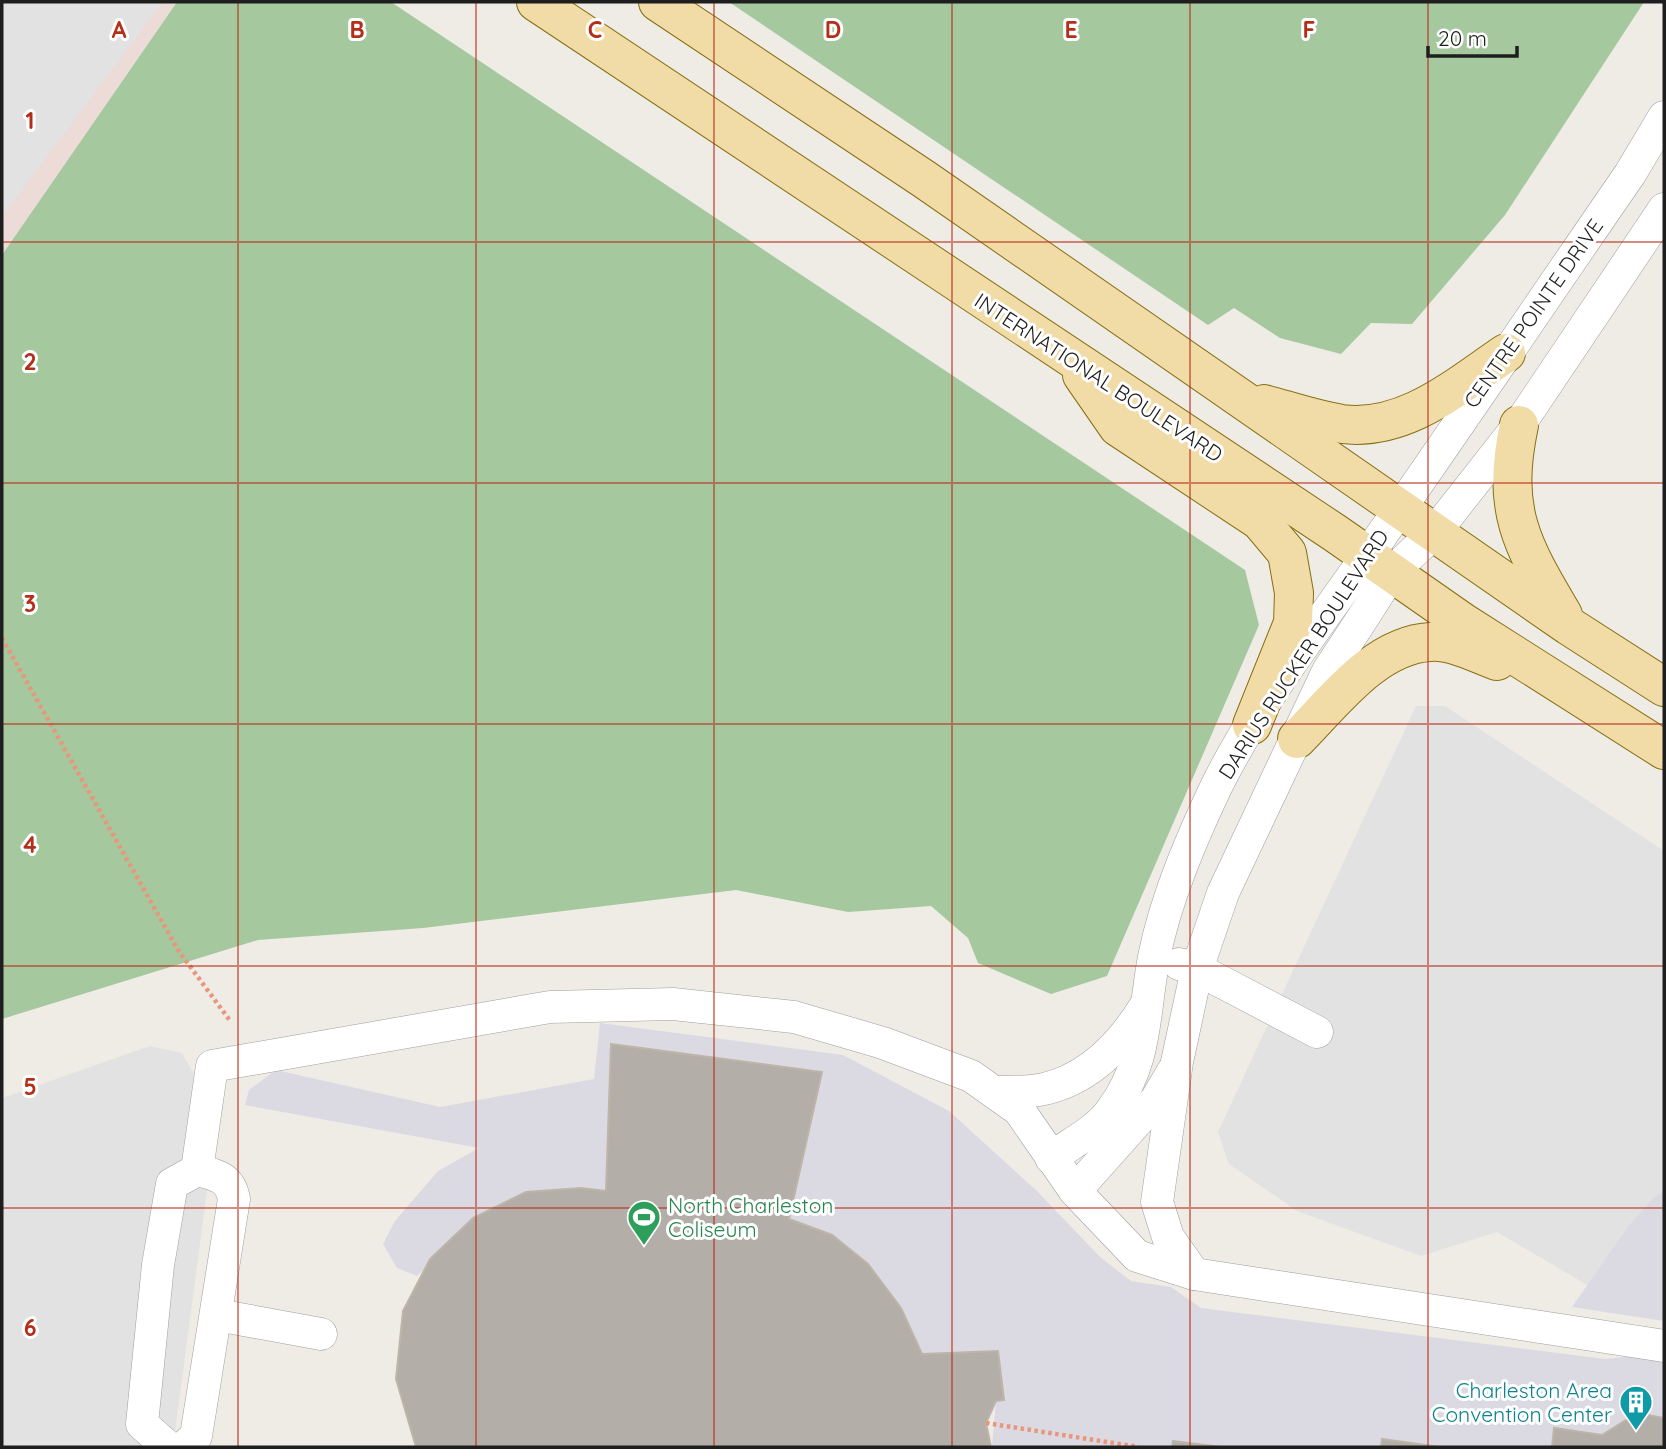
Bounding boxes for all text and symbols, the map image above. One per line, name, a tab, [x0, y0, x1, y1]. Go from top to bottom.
scale bar	[1428, 14, 1517, 58]
text: A	[112, 15, 127, 44]
text: B	[349, 15, 365, 44]
text: C	[588, 15, 602, 44]
text: D	[825, 15, 841, 44]
text: E	[1064, 15, 1078, 44]
text: F	[1303, 15, 1315, 44]
text: 20 m	[1438, 25, 1487, 51]
text: 1	[26, 106, 34, 135]
street label: CENTRE POINTE DRIVE	[1458, 213, 1608, 413]
street label: INTERNATIONAL BOULEVARD	[970, 287, 1228, 467]
text: 2	[23, 347, 37, 376]
street label: DARIUS RUCKER BOULEVARD	[1212, 524, 1394, 784]
text: 3	[24, 589, 36, 618]
text: 4	[23, 830, 37, 859]
text: 5	[23, 1072, 37, 1101]
place label: North Charleston Coliseum	[668, 1192, 833, 1242]
sports icon: North Charleston Coliseum	[625, 1198, 663, 1247]
text: 6	[24, 1313, 36, 1342]
place label: Charleston Area Convention Center	[1432, 1377, 1612, 1427]
building icon: Charleston Area Convention Center	[1617, 1383, 1655, 1432]

